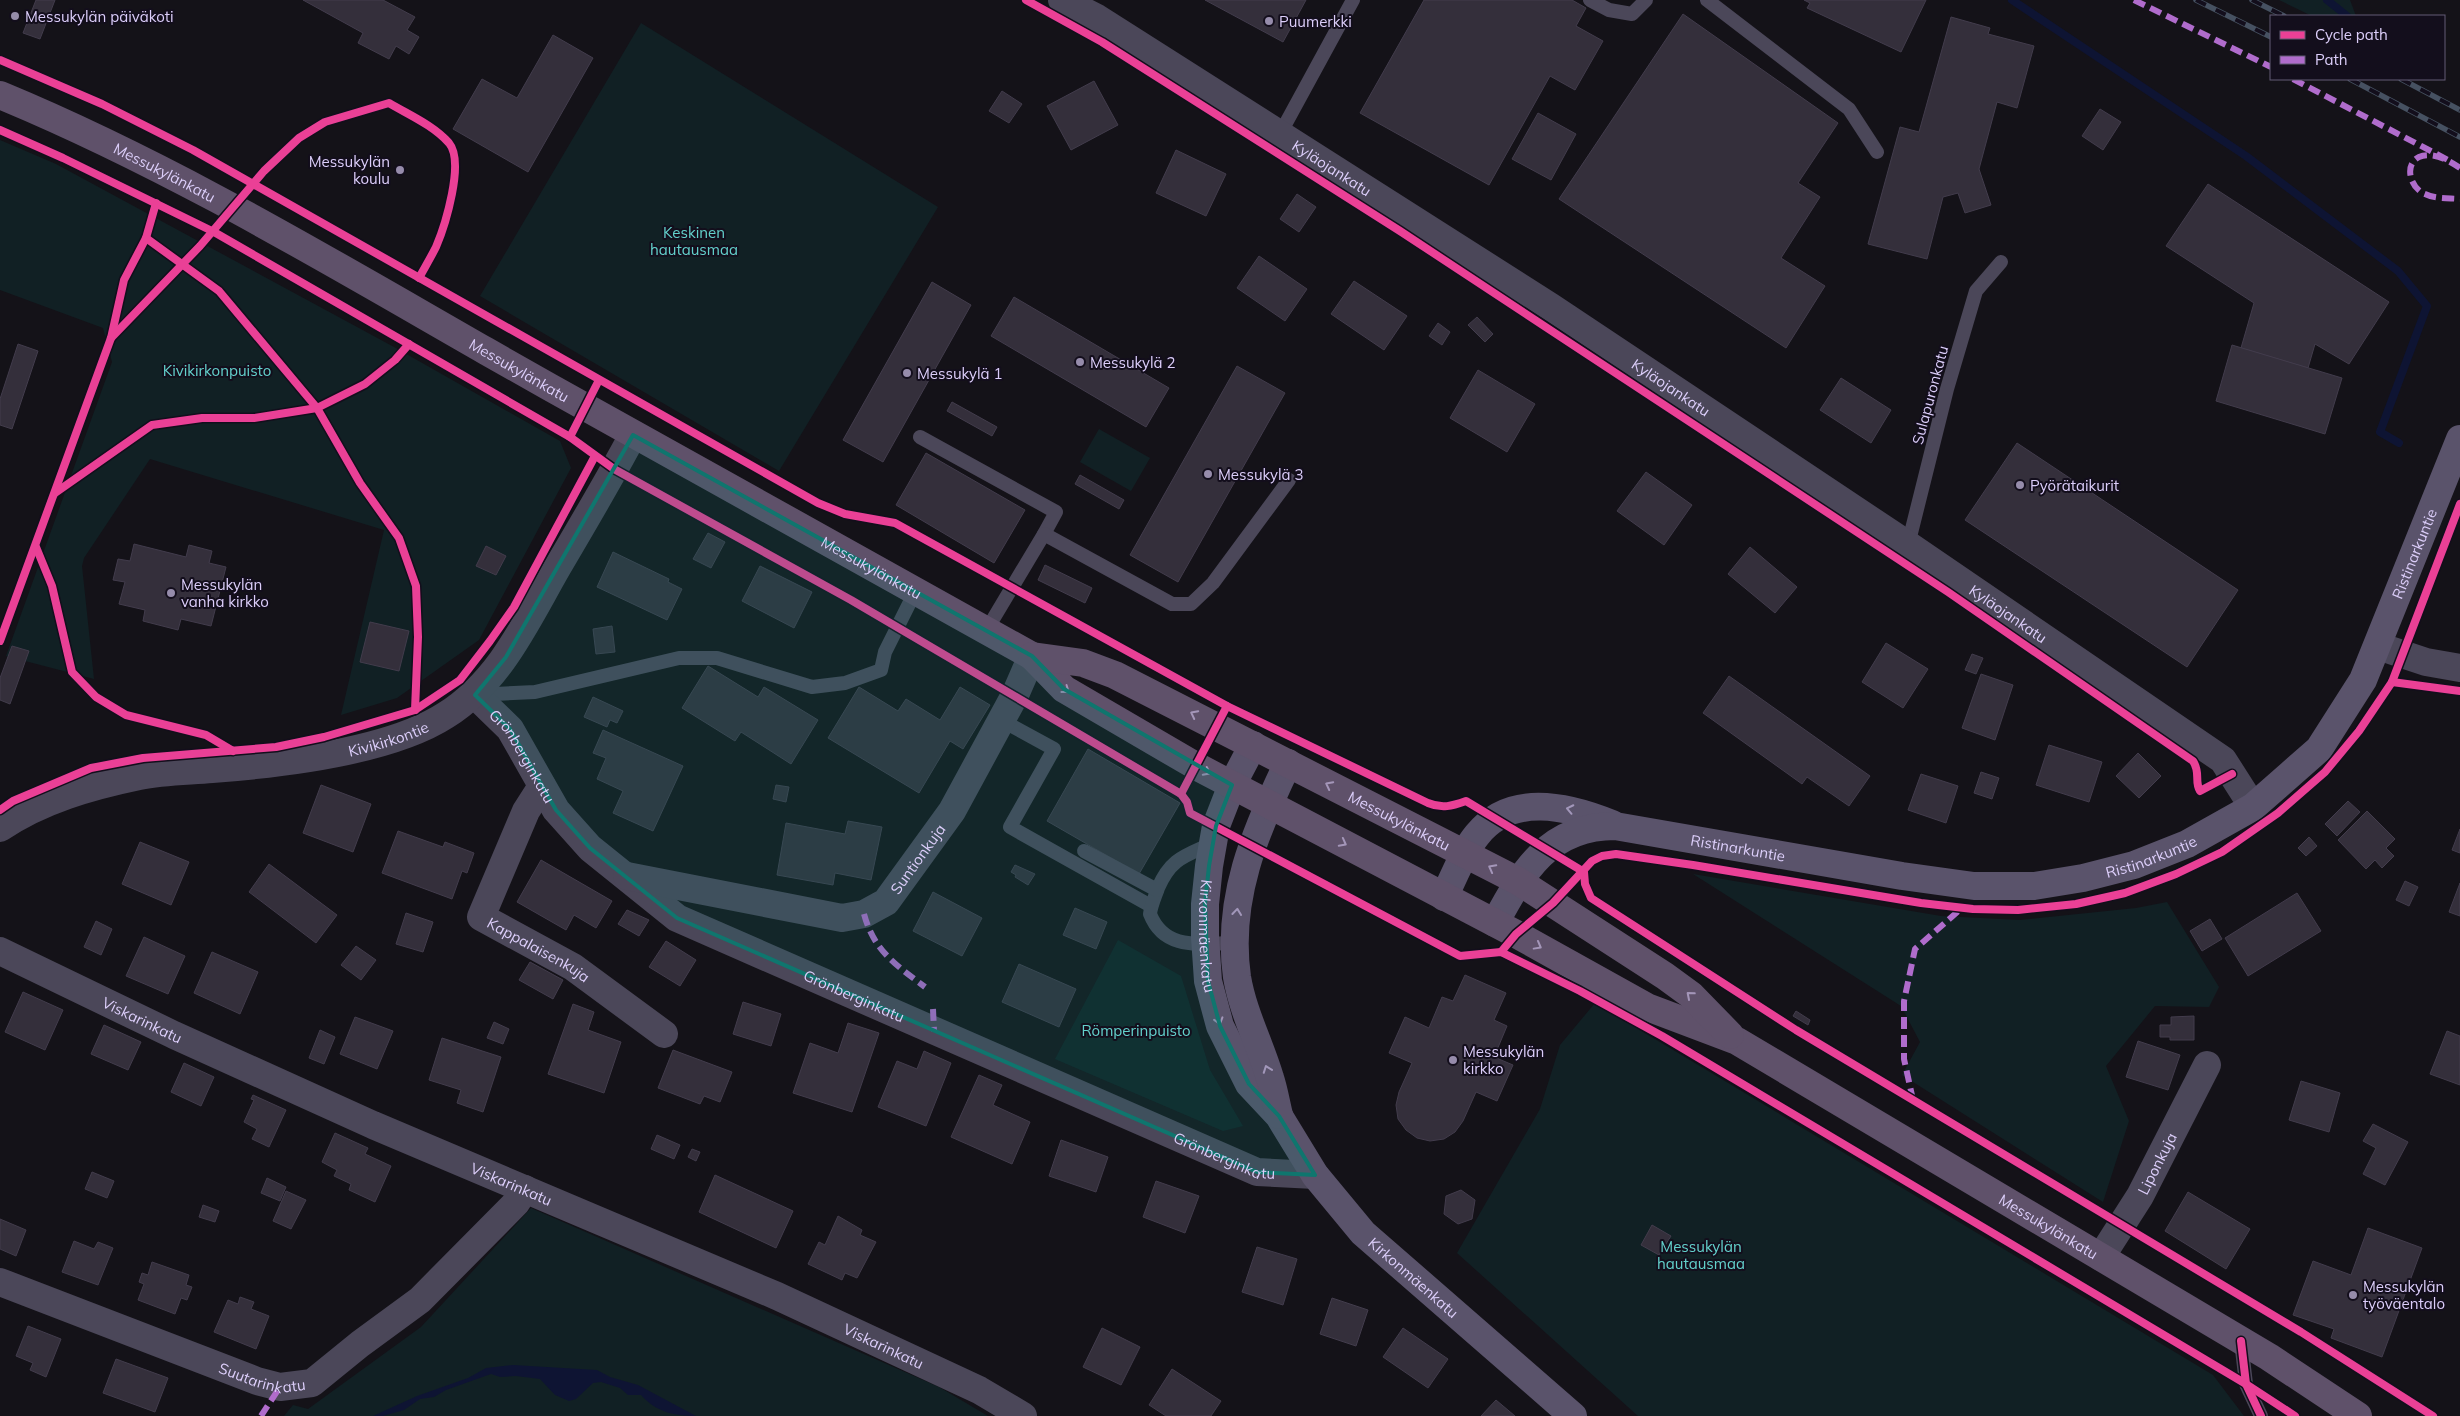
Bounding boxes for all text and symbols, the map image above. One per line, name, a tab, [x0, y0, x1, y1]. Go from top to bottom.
place label: Messukylän päiväkoti	[25, 7, 174, 26]
marker: Messukylän päiväkoti	[9, 10, 21, 22]
place label: Puumerkki	[1279, 12, 1352, 31]
marker: Puumerkki	[1263, 15, 1275, 27]
legend	[2270, 15, 2445, 80]
text: Cycle path	[2315, 25, 2388, 44]
text: Path	[2315, 50, 2347, 69]
street label: Kyläojankatu	[1289, 135, 1375, 200]
street label: Messukylänkatu	[111, 138, 219, 206]
place label: Messukylän koulu	[309, 152, 390, 188]
marker: Messukylän koulu	[394, 164, 406, 176]
park label: Keskinen hautausmaa	[650, 223, 738, 259]
street label: Messukylänkatu	[466, 334, 573, 406]
street label: Sulapuronkatu	[1908, 344, 1952, 446]
place label: Messukylä 2	[1090, 353, 1176, 372]
street label: Kyläojankatu	[1628, 354, 1714, 420]
marker: Messukylä 2	[1074, 356, 1086, 368]
park label: Kivikirkonpuisto	[163, 361, 271, 380]
place label: Messukylä 1	[917, 364, 1003, 383]
marker: Messukylä 1	[901, 367, 913, 379]
place label: Messukylä 3	[1218, 465, 1304, 484]
marker: Messukylä 3	[1202, 468, 1214, 480]
place label: Pyörätaikurit	[2030, 476, 2119, 495]
marker: Pyörätaikurit	[2014, 479, 2026, 491]
street label: Ristinarkuntie	[2387, 506, 2441, 602]
street label: Messukylänkatu	[818, 532, 925, 603]
place label: Messukylän vanha kirkko	[181, 575, 269, 611]
street label: Kyläojankatu	[1966, 580, 2051, 647]
marker: Messukylän vanha kirkko	[165, 587, 177, 599]
one-way arrow	[1060, 684, 1070, 693]
street label: Grönberginkatu	[486, 705, 559, 806]
one-way arrow	[1190, 710, 1199, 720]
street label: Kivikirkontie	[346, 717, 431, 760]
one-way arrow	[1201, 766, 1210, 776]
one-way arrow	[1325, 781, 1334, 791]
street label: Messukylänkatu	[1345, 786, 1454, 854]
one-way arrow	[1565, 804, 1574, 815]
street label: Suntionkuja	[886, 820, 949, 897]
street label: Ristinarkuntie	[1689, 830, 1787, 865]
street label: Ristinarkuntie	[2103, 831, 2200, 881]
one-way arrow	[1337, 837, 1346, 847]
one-way arrow	[1488, 864, 1497, 874]
street label: Kirkonmäenkatu	[1195, 879, 1220, 995]
one-way arrow	[1232, 907, 1243, 915]
street label: Kappalaisenkuja	[484, 913, 594, 986]
one-way arrow	[1532, 940, 1541, 950]
street label: Grönberginkatu	[801, 965, 908, 1026]
one-way arrow	[1686, 991, 1695, 1000]
street label: Viskarinkatu	[99, 992, 185, 1047]
one-way arrow	[1214, 1016, 1224, 1024]
park label: Römperinpuisto	[1081, 1021, 1191, 1040]
place label: Messukylän kirkko	[1463, 1042, 1544, 1078]
marker: Messukylän kirkko	[1447, 1054, 1459, 1066]
one-way arrow	[1263, 1066, 1273, 1074]
street label: Grönberginkatu	[1171, 1127, 1276, 1182]
street label: Liponkuja	[2133, 1129, 2180, 1198]
street label: Viskarinkatu	[468, 1158, 555, 1209]
street label: Messukylänkatu	[1996, 1189, 2102, 1263]
street label: Kirkonmäenkatu	[1365, 1233, 1463, 1322]
park label: Messukylän hautausmaa	[1657, 1237, 1745, 1273]
place label: Messukylän työväentalo	[2363, 1277, 2445, 1313]
marker: Messukylän työväentalo	[2347, 1289, 2359, 1301]
street label: Viskarinkatu	[840, 1319, 927, 1373]
street label: Suutarinkatu	[216, 1358, 306, 1397]

